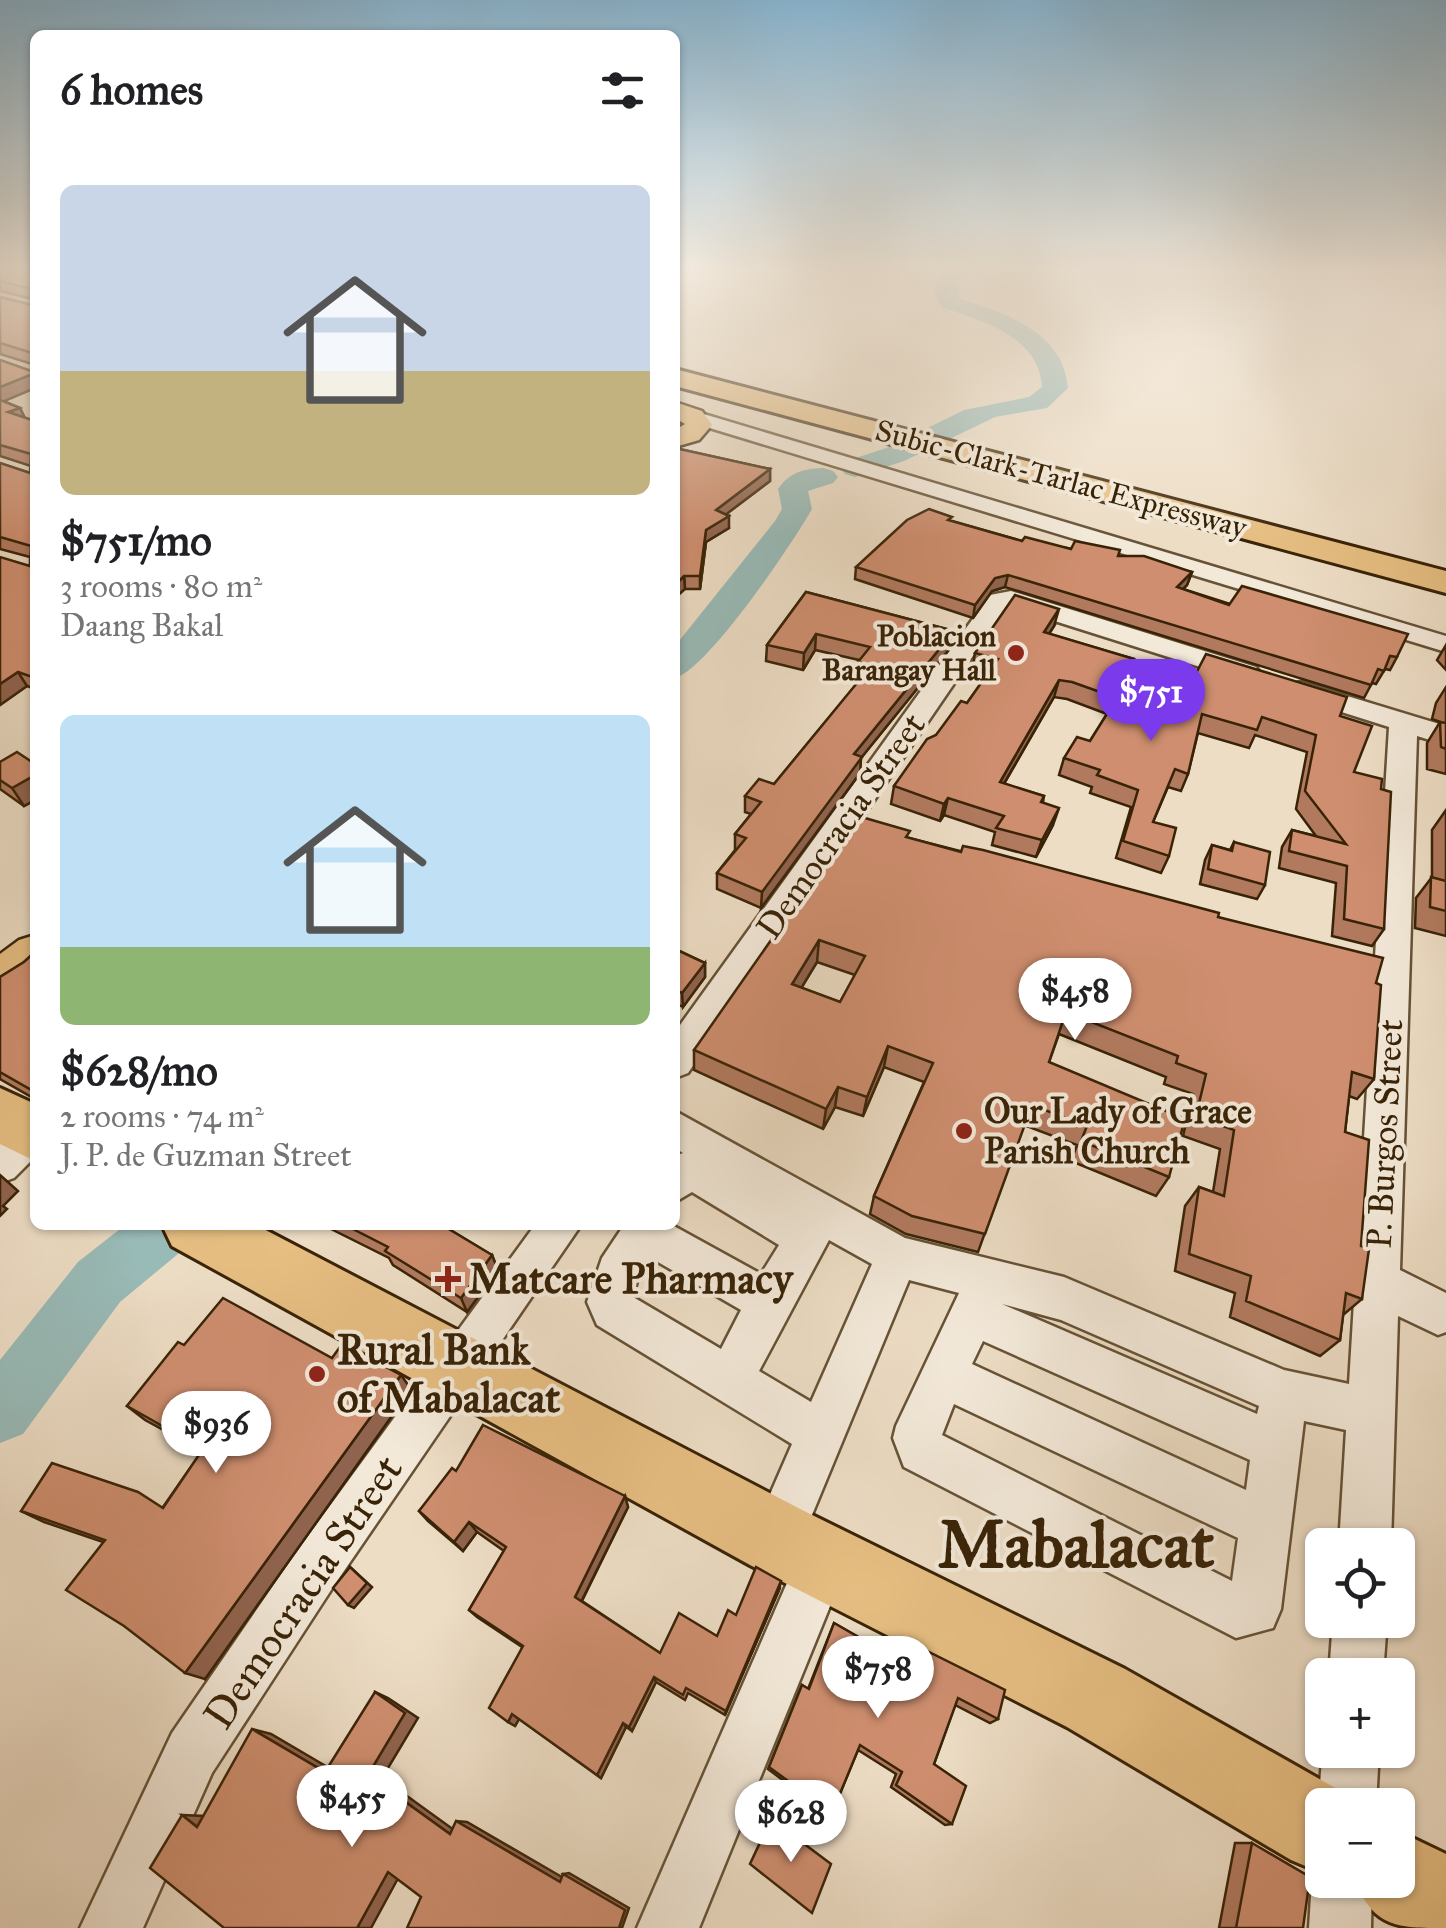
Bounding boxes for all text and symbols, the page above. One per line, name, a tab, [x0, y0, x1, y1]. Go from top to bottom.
icon: filters	[595, 63, 650, 118]
text: 6 homes	[60, 64, 203, 116]
icon: home	[265, 250, 445, 430]
street label: Subic-Clark-Tarlac Expressway	[871, 412, 1251, 546]
text: $751/mo	[60, 515, 212, 567]
text: 3 rooms · 80 m²	[60, 567, 262, 606]
text: Daang Bakal	[60, 606, 223, 645]
place label: Poblacion Barangay Hall	[822, 618, 997, 688]
marker: Poblacion Barangay Hall	[1005, 642, 1027, 664]
pin: $751	[1092, 659, 1210, 744]
text: $751	[1119, 672, 1183, 711]
street label: Democracia Street	[747, 705, 935, 947]
icon: home	[265, 780, 445, 960]
pin: $458	[1016, 958, 1134, 1043]
text: $458	[1041, 971, 1109, 1010]
street label: P. Burgos Street	[1358, 1018, 1412, 1250]
text: $628/mo	[60, 1045, 218, 1097]
place label: Our Lady of Grace Parish Church	[984, 1090, 1252, 1173]
text: 2 rooms · 74 m²	[60, 1097, 264, 1136]
marker: Our Lady of Grace Parish Church	[953, 1120, 975, 1142]
text: J. P. de Guzman Street	[60, 1136, 352, 1175]
place label: Matcare Pharmacy	[468, 1253, 794, 1305]
marker: Matcare Pharmacy	[437, 1268, 459, 1290]
place label: Rural Bank of Mabalacat	[337, 1324, 560, 1424]
marker: Rural Bank of Mabalacat	[306, 1363, 328, 1385]
pin: $936	[157, 1391, 275, 1476]
text: $936	[183, 1404, 249, 1443]
street label: Democracia Street	[192, 1445, 414, 1739]
district label: Mabalacat	[938, 1505, 1214, 1585]
map controls	[1305, 1528, 1415, 1898]
button: locate	[1305, 1528, 1415, 1638]
pin: $758	[819, 1636, 937, 1721]
text: $758	[844, 1649, 912, 1688]
button: +	[1305, 1658, 1415, 1768]
pin: $455	[293, 1765, 411, 1850]
text: $455	[319, 1778, 385, 1817]
pin: $628	[732, 1780, 850, 1865]
button: −	[1305, 1788, 1415, 1898]
text: $628	[757, 1793, 825, 1832]

